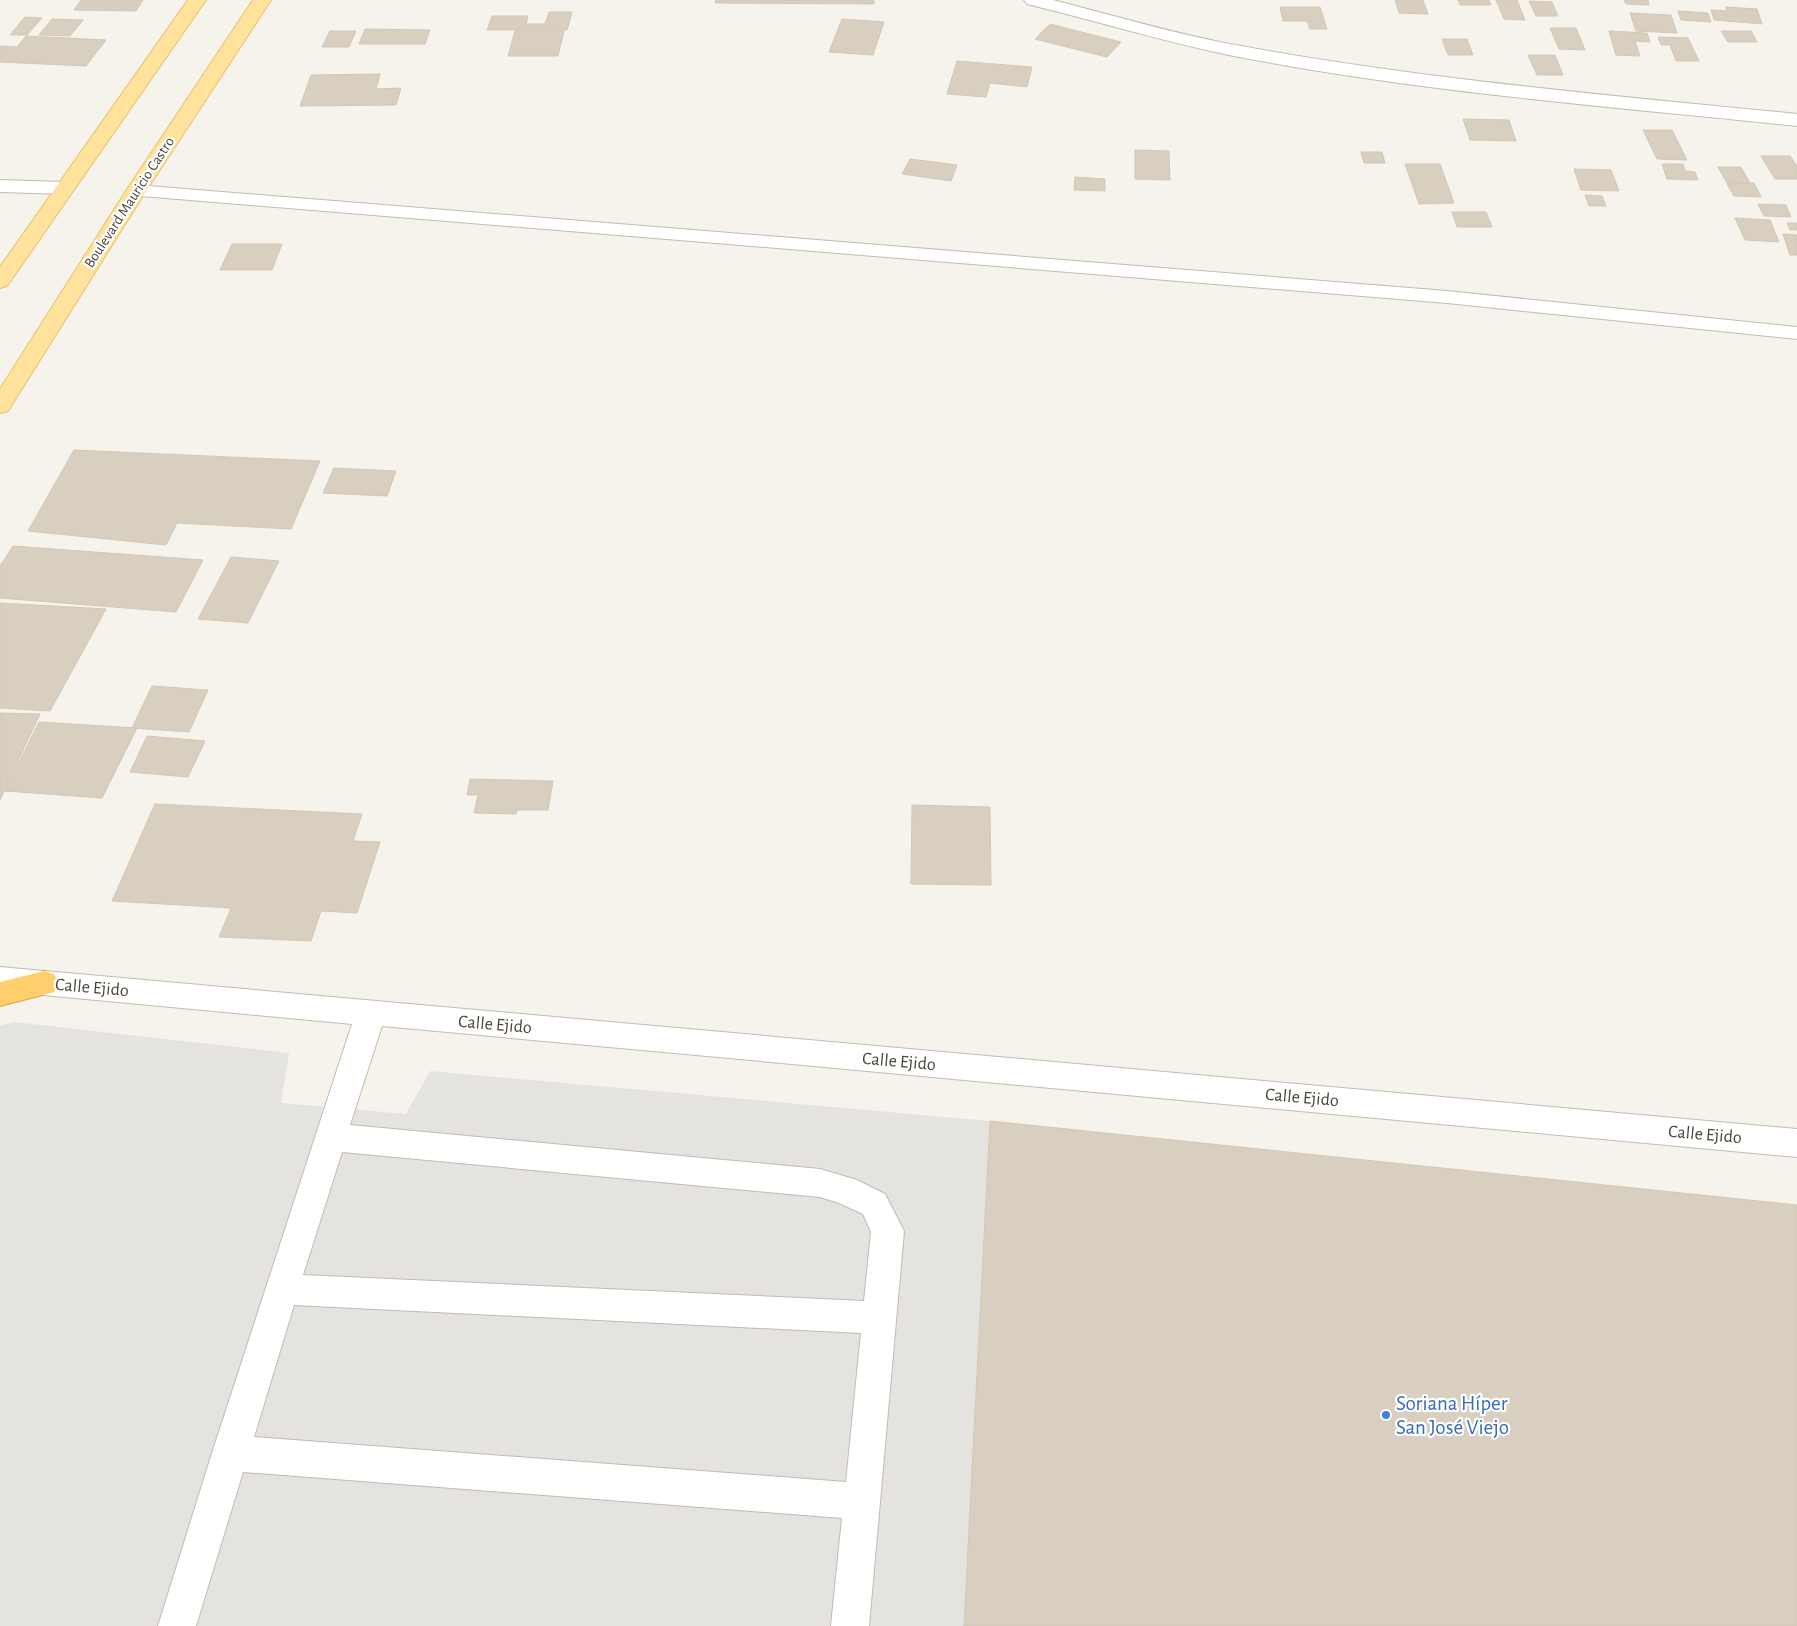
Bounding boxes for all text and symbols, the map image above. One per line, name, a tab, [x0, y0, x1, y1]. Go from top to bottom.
street label: Boulevard Mauricio Castro	[82, 134, 177, 270]
street label: Calle Ejido	[54, 976, 130, 1000]
street label: Calle Ejido	[457, 1013, 533, 1037]
street label: Calle Ejido	[861, 1050, 937, 1074]
street label: Calle Ejido	[1264, 1086, 1340, 1110]
street label: Calle Ejido	[1667, 1123, 1743, 1147]
place label: Soriana Híper San José Viejo	[1396, 1393, 1509, 1438]
marker: Soriana Híper San José Viejo	[1380, 1409, 1392, 1421]

